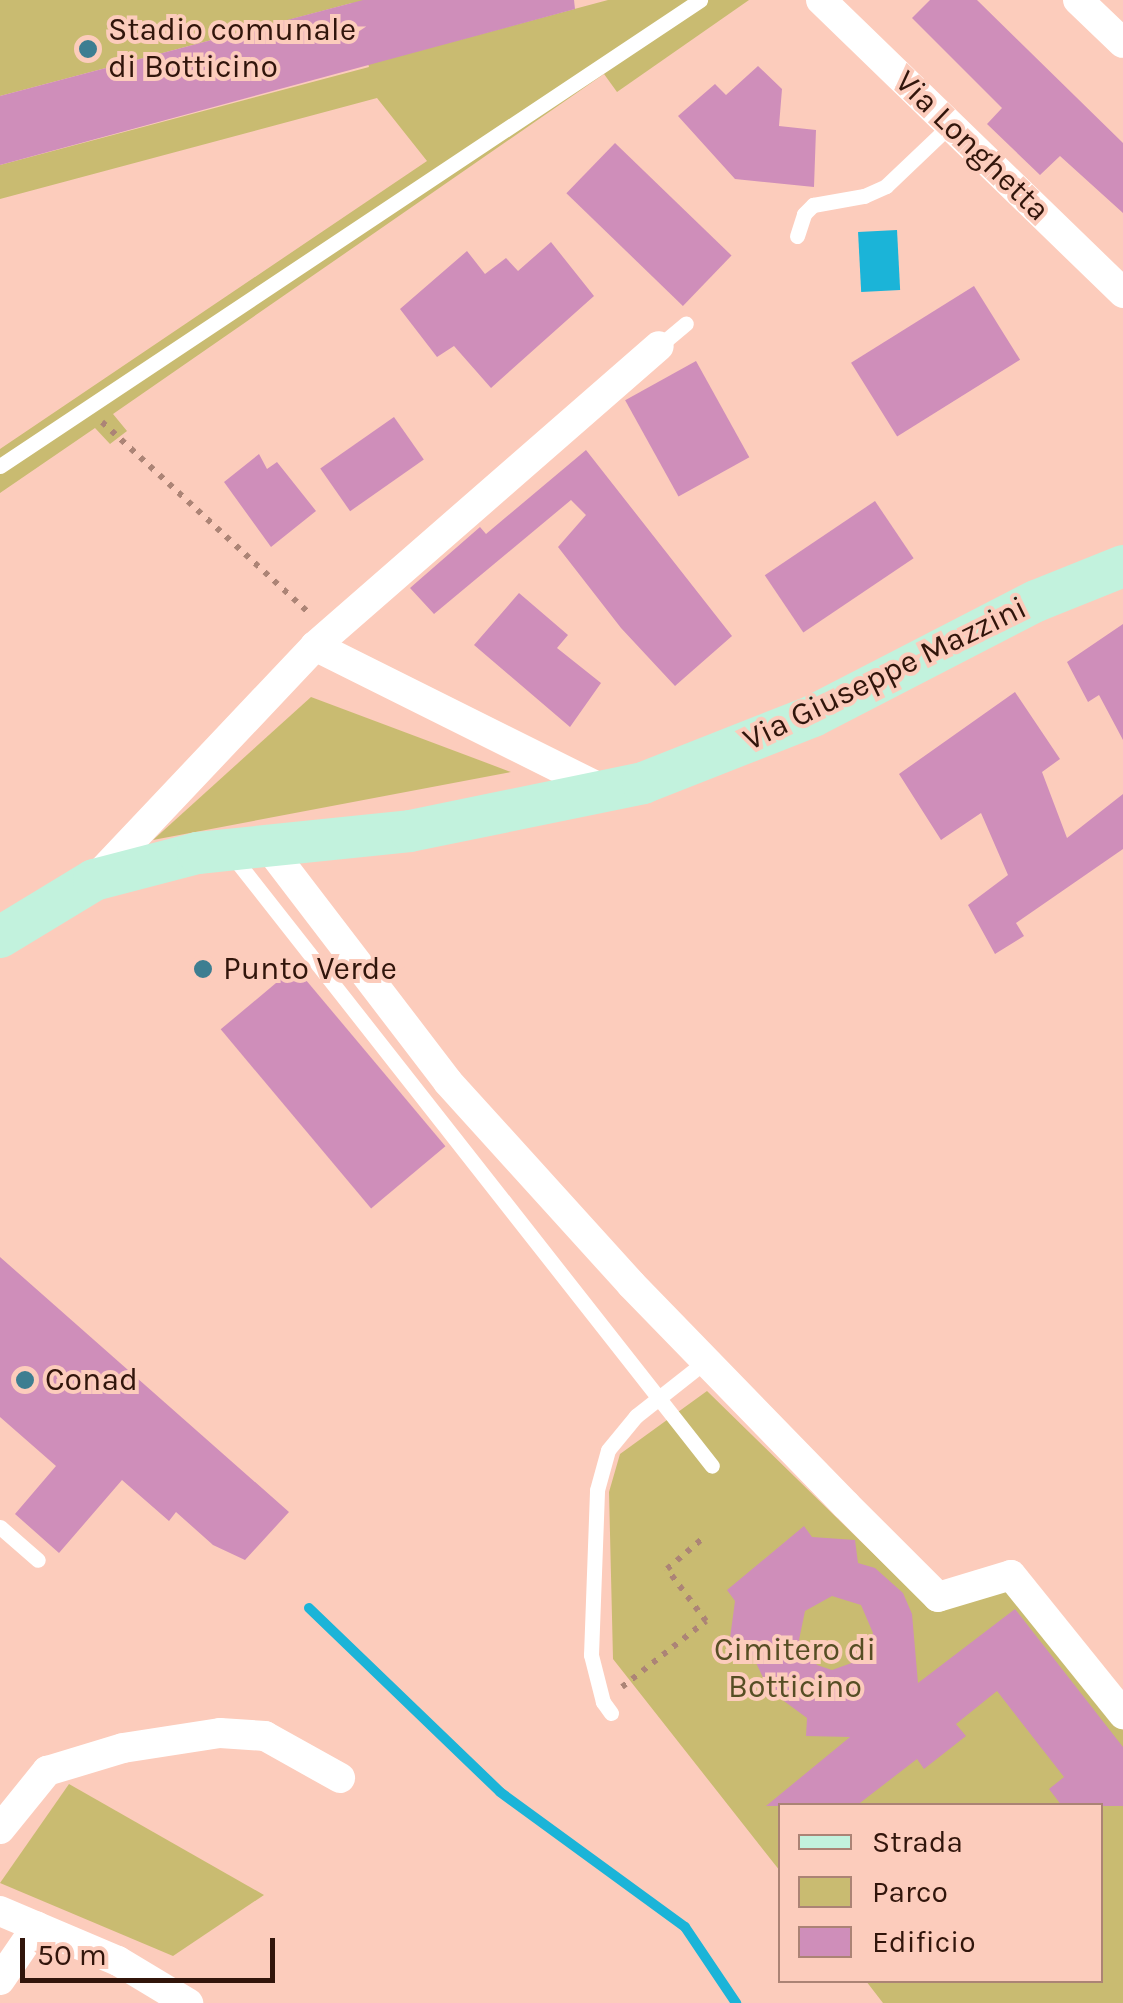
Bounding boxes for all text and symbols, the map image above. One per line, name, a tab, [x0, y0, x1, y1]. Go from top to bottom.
place label: Stadio comunale di Botticino	[108, 12, 356, 87]
marker: Stadio comunale di Botticino	[77, 38, 99, 60]
street label: Via Longhetta	[887, 63, 1057, 229]
street label: Via Giuseppe Mazzini	[737, 589, 1033, 759]
place label: Punto Verde	[223, 950, 397, 988]
marker: Punto Verde	[192, 958, 214, 980]
place label: Conad	[45, 1361, 138, 1399]
marker: Conad	[14, 1369, 36, 1391]
park label: Cimitero di Botticino	[714, 1632, 876, 1707]
legend	[778, 1803, 1103, 1983]
text: Strada	[872, 1824, 963, 1860]
text: Parco	[872, 1874, 948, 1910]
scale bar	[25, 1918, 280, 1980]
text: Edificio	[872, 1924, 976, 1960]
text: 50 m	[37, 1937, 107, 1973]

